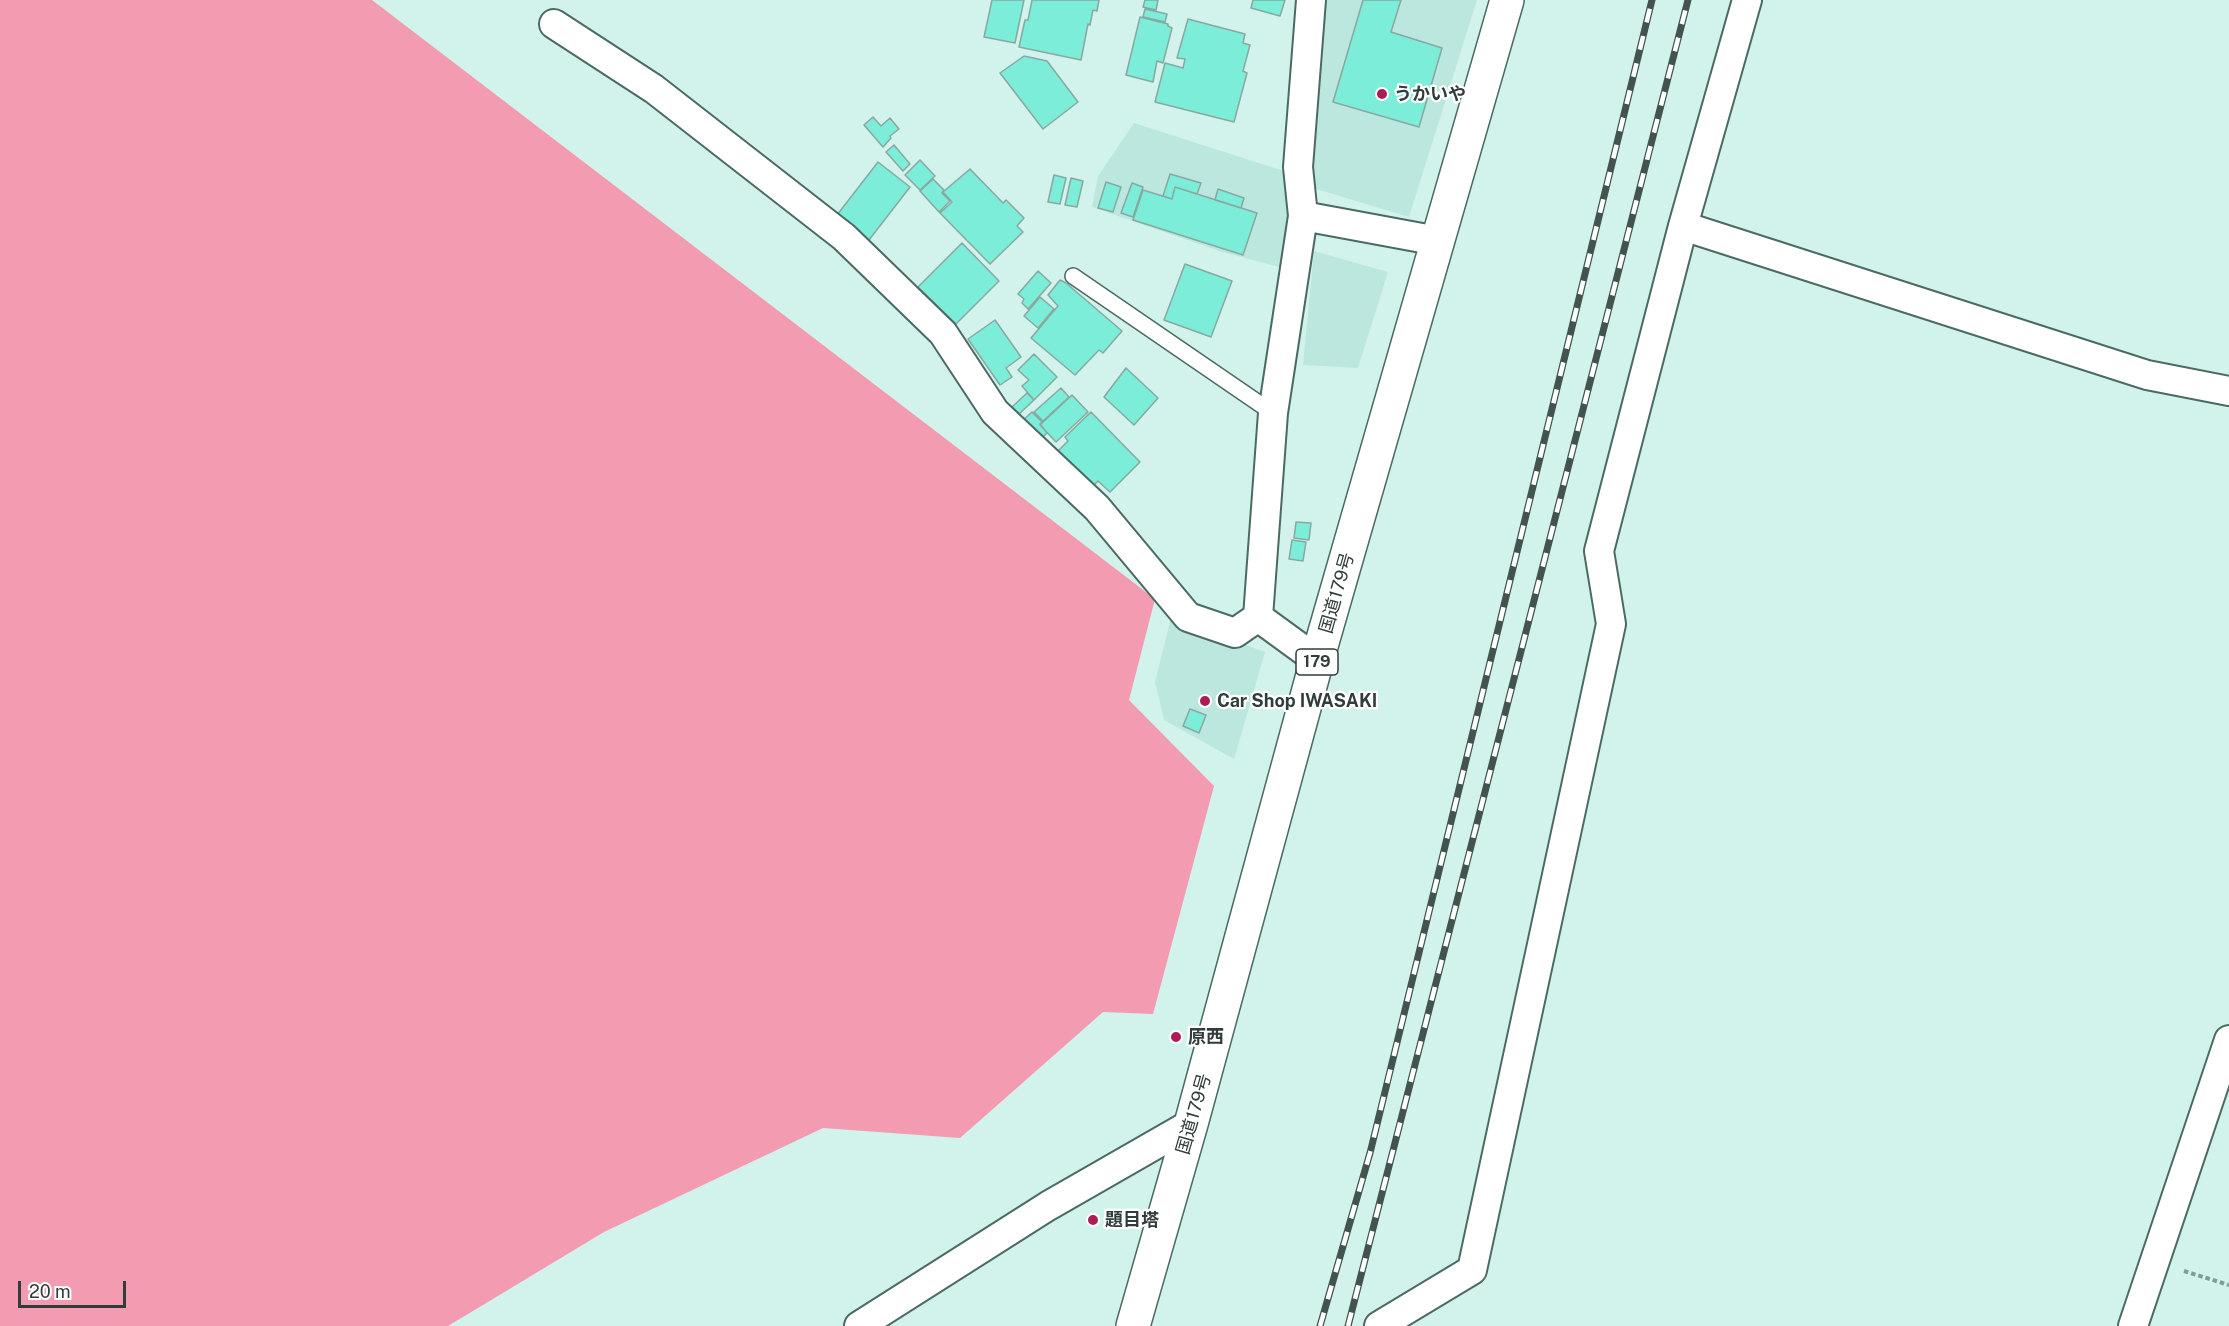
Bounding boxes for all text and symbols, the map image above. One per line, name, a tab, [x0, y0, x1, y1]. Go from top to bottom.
place label: うかいや	[1394, 83, 1466, 105]
marker: うかいや	[1375, 87, 1389, 101]
street label: 国道179号	[1315, 550, 1359, 636]
road number: 179	[1296, 649, 1338, 675]
place label: Car Shop IWASAKI	[1217, 690, 1377, 712]
marker: Car Shop IWASAKI	[1198, 694, 1212, 708]
place label: 原西	[1188, 1026, 1224, 1048]
marker: 原西	[1169, 1030, 1183, 1044]
street label: 国道179号	[1172, 1071, 1216, 1157]
place label: 題目塔	[1105, 1209, 1159, 1231]
marker: 題目塔	[1086, 1213, 1100, 1227]
scale bar	[21, 1269, 129, 1307]
text: 20 m	[29, 1281, 71, 1302]

